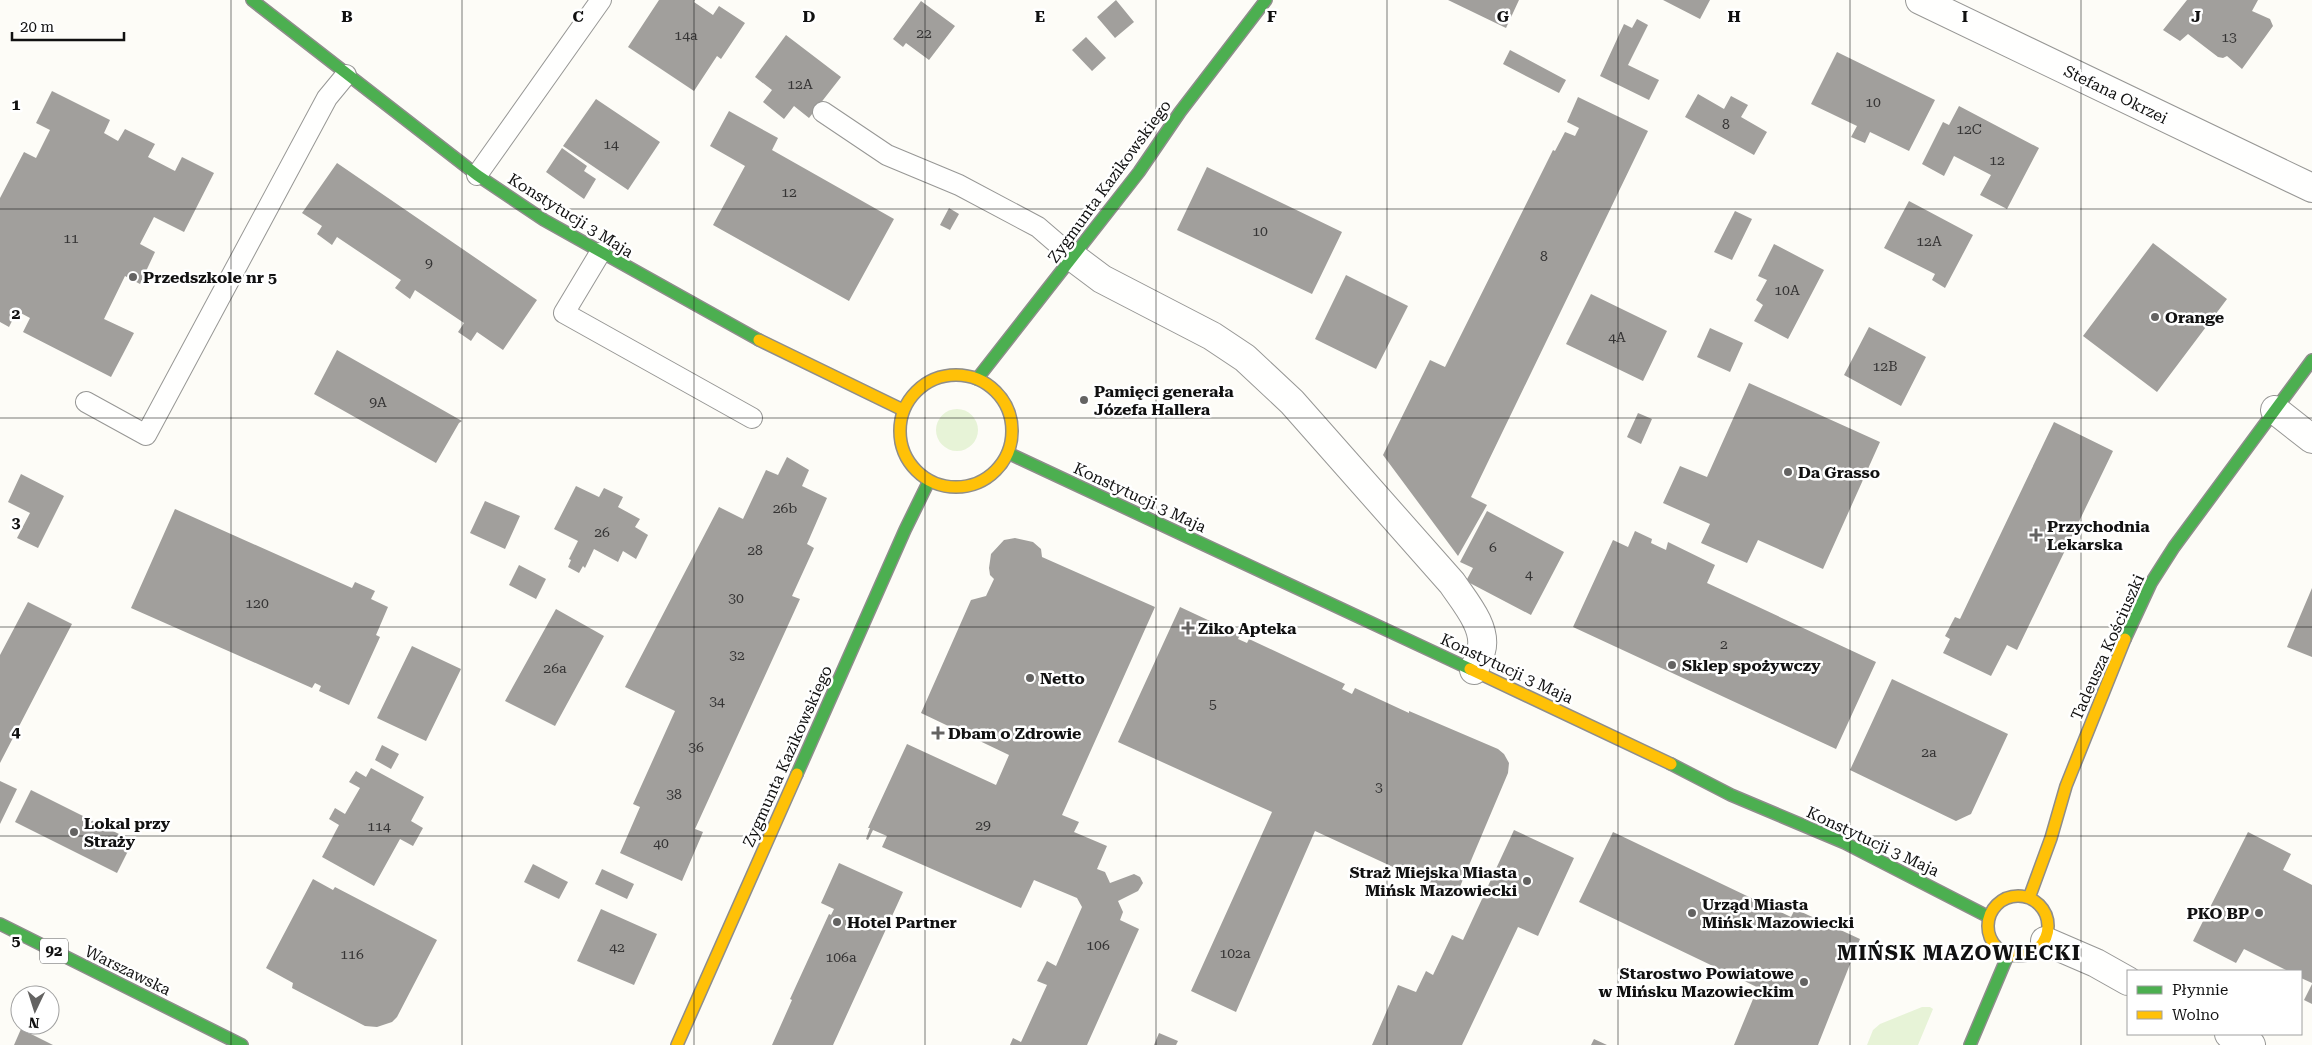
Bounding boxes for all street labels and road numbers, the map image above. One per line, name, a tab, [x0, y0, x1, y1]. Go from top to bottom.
street label: Stefana Okrzei	[2061, 61, 2171, 128]
street label: Zygmunta Kazikowskiego	[1044, 96, 1175, 266]
street label: Konstytucji 3 Maja	[505, 169, 637, 262]
street label: Konstytucji 3 Maja	[1070, 458, 1209, 537]
street label: Tadeusza Kościuszki	[2067, 571, 2148, 723]
street label: Konstytucji 3 Maja	[1437, 629, 1576, 708]
street label: Zygmunta Kazikowskiego	[739, 662, 836, 850]
street label: Konstytucji 3 Maja	[1803, 802, 1942, 881]
road number: 92	[40, 938, 68, 964]
street label: Warszawska	[82, 941, 174, 1000]

